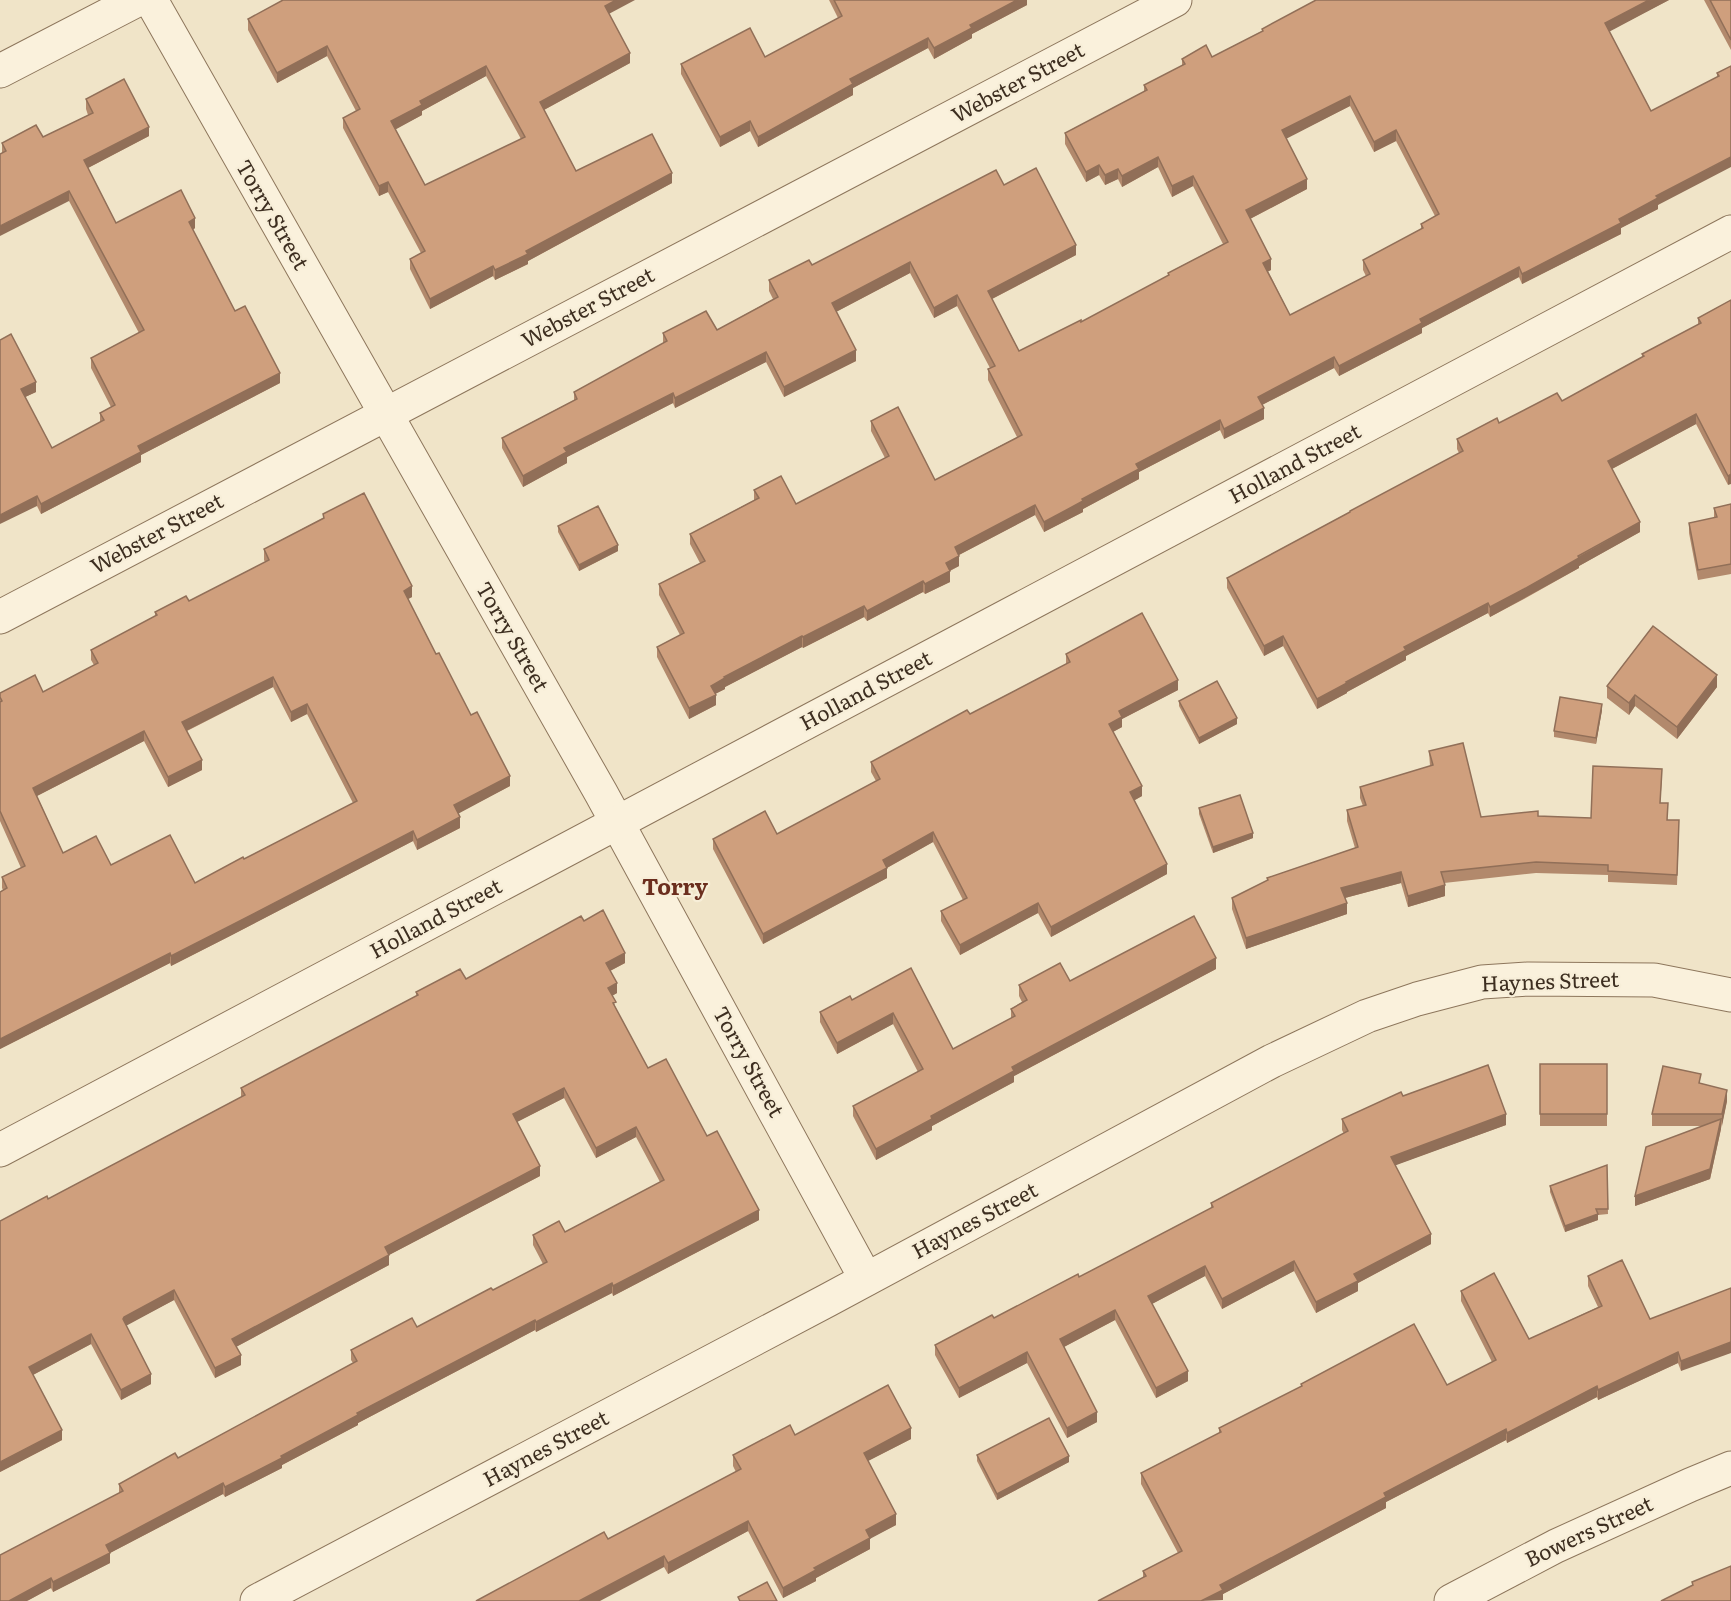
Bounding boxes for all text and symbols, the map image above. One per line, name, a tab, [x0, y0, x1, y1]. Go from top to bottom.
street label: Webster Street	[945, 33, 1089, 129]
street label: Torry Street	[230, 153, 318, 275]
street label: Webster Street	[515, 258, 659, 354]
street label: Holland Street	[1222, 414, 1366, 510]
street label: Webster Street	[84, 484, 228, 580]
street label: Torry Street	[470, 575, 558, 697]
street label: Holland Street	[793, 641, 937, 737]
street label: Holland Street	[363, 869, 507, 965]
district label: Torry	[642, 869, 709, 902]
street label: Haynes Street	[1480, 962, 1620, 997]
street label: Torry Street	[707, 1000, 794, 1122]
street label: Haynes Street	[906, 1172, 1042, 1265]
street label: Haynes Street	[477, 1400, 613, 1493]
street label: Bowers Street	[1519, 1486, 1658, 1573]

